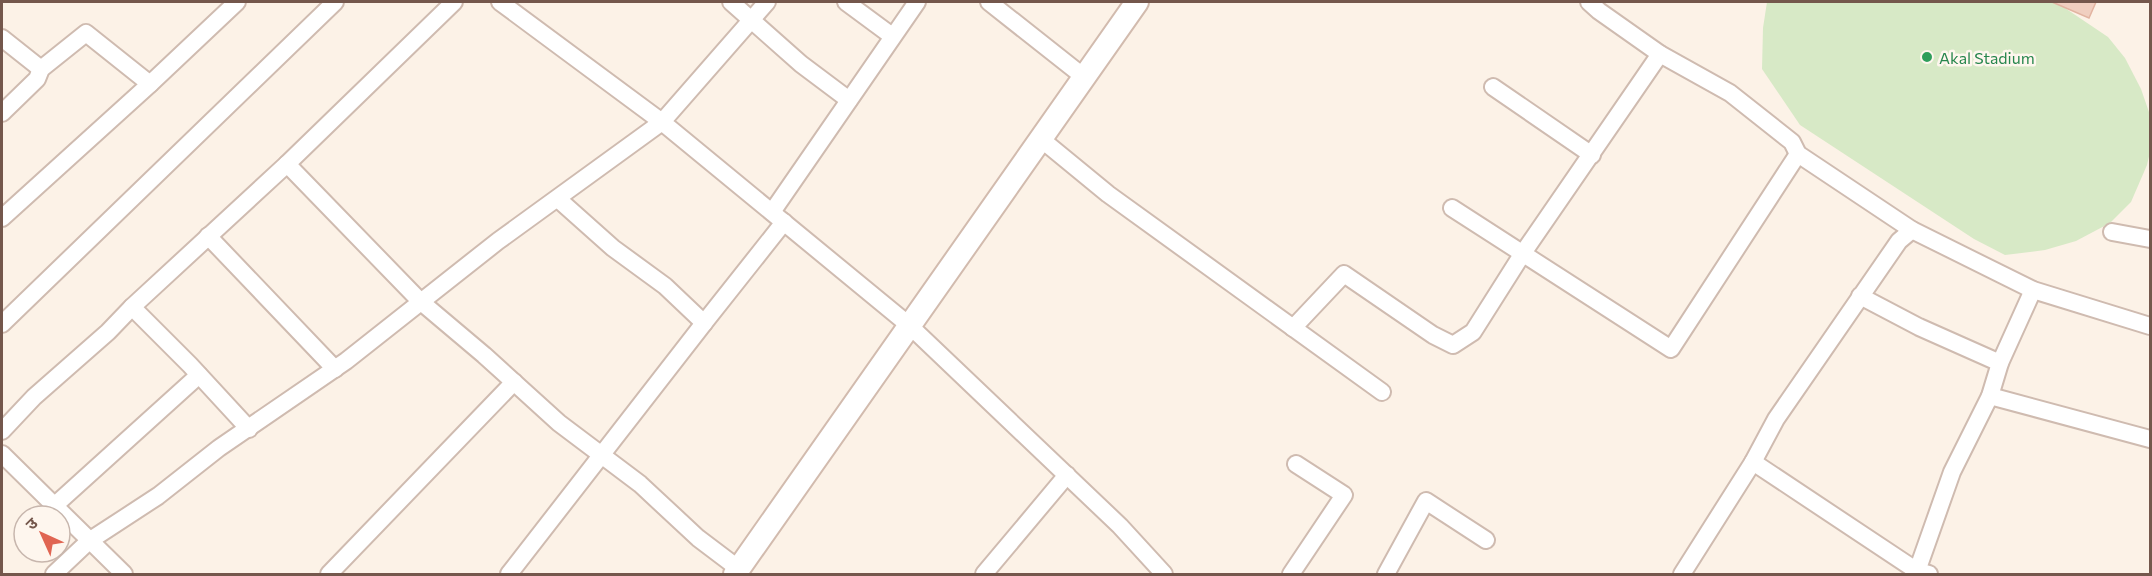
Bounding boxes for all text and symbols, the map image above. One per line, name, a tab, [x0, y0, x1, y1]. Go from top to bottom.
place label: Akal Stadium	[1939, 48, 2035, 67]
marker: Akal Stadium	[1920, 50, 1934, 64]
north arrow	[12, 504, 72, 564]
text: उ	[21, 513, 42, 533]

